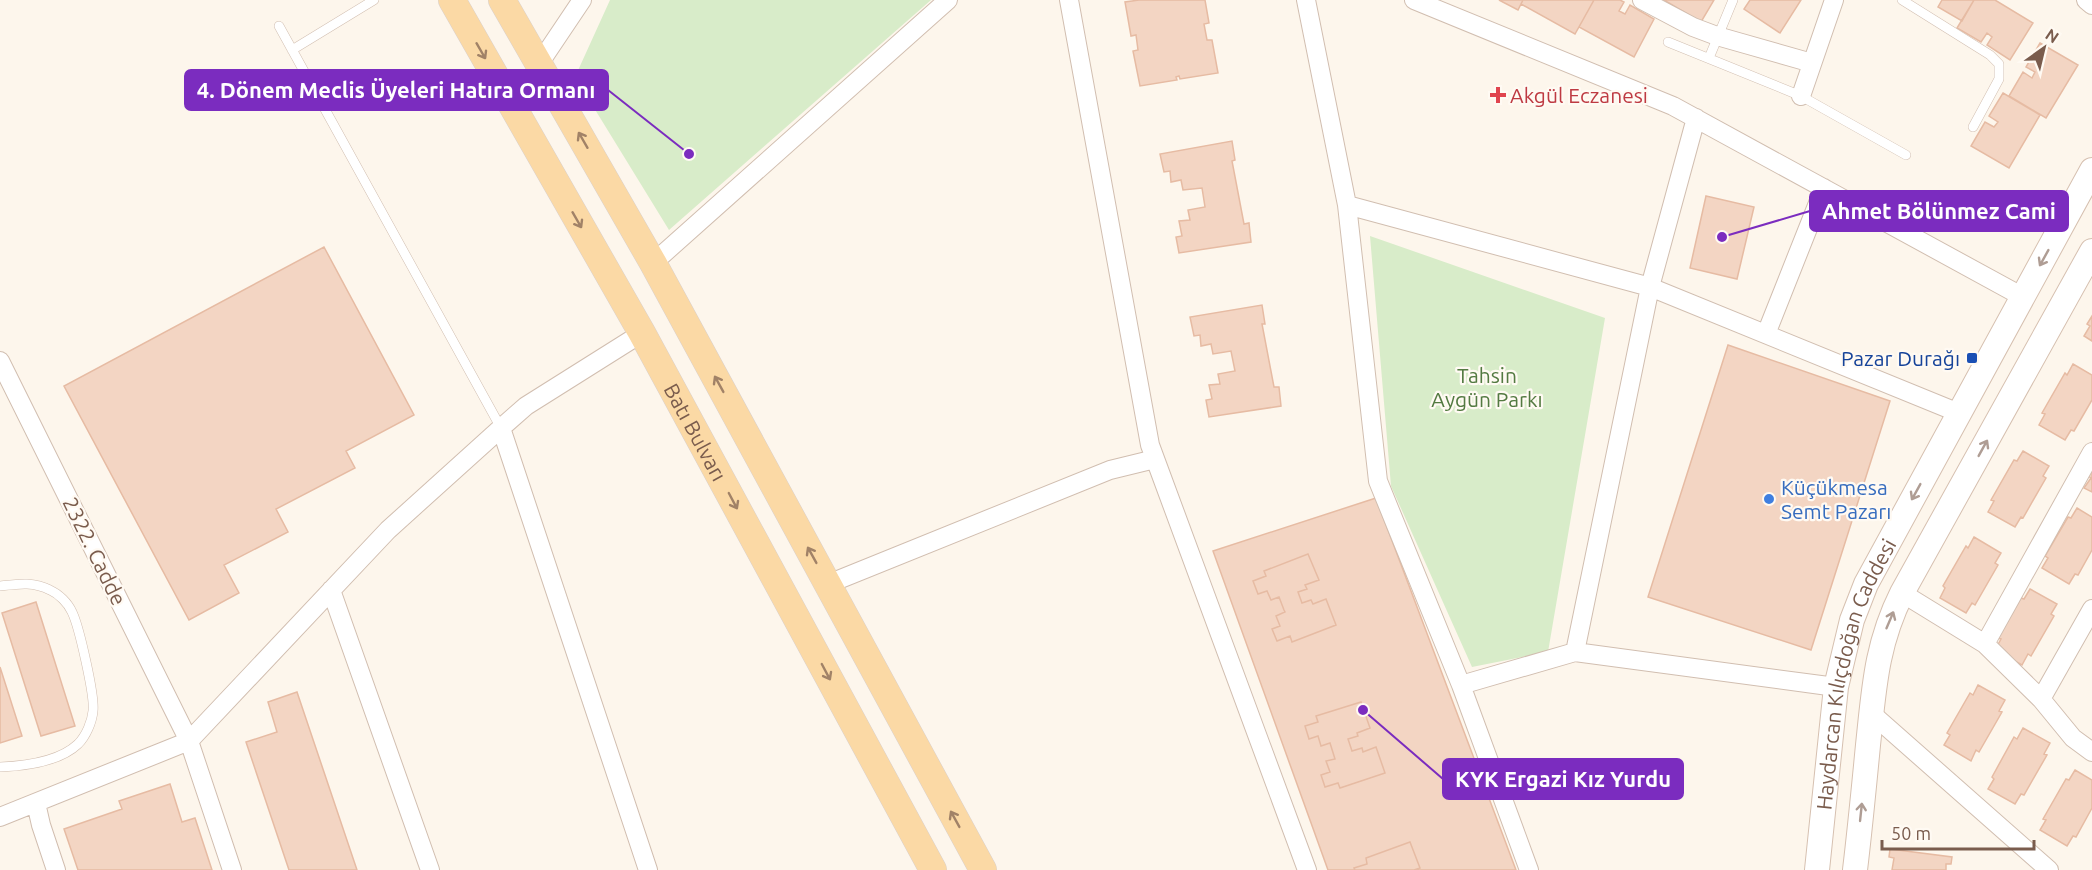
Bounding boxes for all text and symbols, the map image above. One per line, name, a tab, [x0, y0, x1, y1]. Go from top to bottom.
north arrow	[2014, 18, 2074, 78]
text: N	[2042, 25, 2062, 46]
one-way arrow	[475, 42, 487, 59]
callout: 4. Dönem Meclis Üyeleri Hatıra Ormanı	[185, 70, 608, 110]
text: 4. Dönem Meclis Üyeleri Hatıra Ormanı	[197, 77, 595, 102]
place label: Akgül Eczanesi	[1510, 83, 1648, 107]
marker: Akgül Eczanesi	[1491, 88, 1505, 102]
one-way arrow	[577, 132, 589, 149]
callout: Ahmet Bölünmez Cami	[1810, 191, 2068, 231]
text: Ahmet Bölünmez Cami	[1822, 198, 2056, 223]
one-way arrow	[572, 211, 584, 228]
one-way arrow	[2038, 249, 2050, 266]
place label: Pazar Durağı	[1841, 346, 1960, 370]
marker: Pazar Durağı	[1965, 351, 1979, 365]
park label: Tahsin Aygün Parkı	[1431, 363, 1543, 411]
one-way arrow	[713, 375, 724, 393]
street label: Batı Bulvarı	[660, 379, 732, 485]
one-way arrow	[1977, 440, 1989, 457]
place label: Küçükmesa Semt Pazarı	[1781, 475, 1891, 523]
one-way arrow	[1910, 483, 1922, 500]
one-way arrow	[727, 492, 739, 509]
marker: Küçükmesa Semt Pazarı	[1762, 492, 1776, 506]
street label: 2322. Cadde	[59, 493, 131, 609]
street label: Haydarcan Kılıçdoğan Caddesi	[1811, 534, 1900, 811]
one-way arrow	[806, 547, 818, 564]
one-way arrow	[1885, 611, 1896, 629]
one-way arrow	[821, 663, 832, 681]
callout: KYK Ergazi Kız Yurdu	[1443, 759, 1683, 799]
text: KYK Ergazi Kız Yurdu	[1455, 766, 1671, 791]
one-way arrow	[1856, 802, 1867, 822]
one-way arrow	[949, 810, 960, 828]
scale bar	[1882, 813, 2034, 851]
text: 50 m	[1891, 823, 1931, 843]

